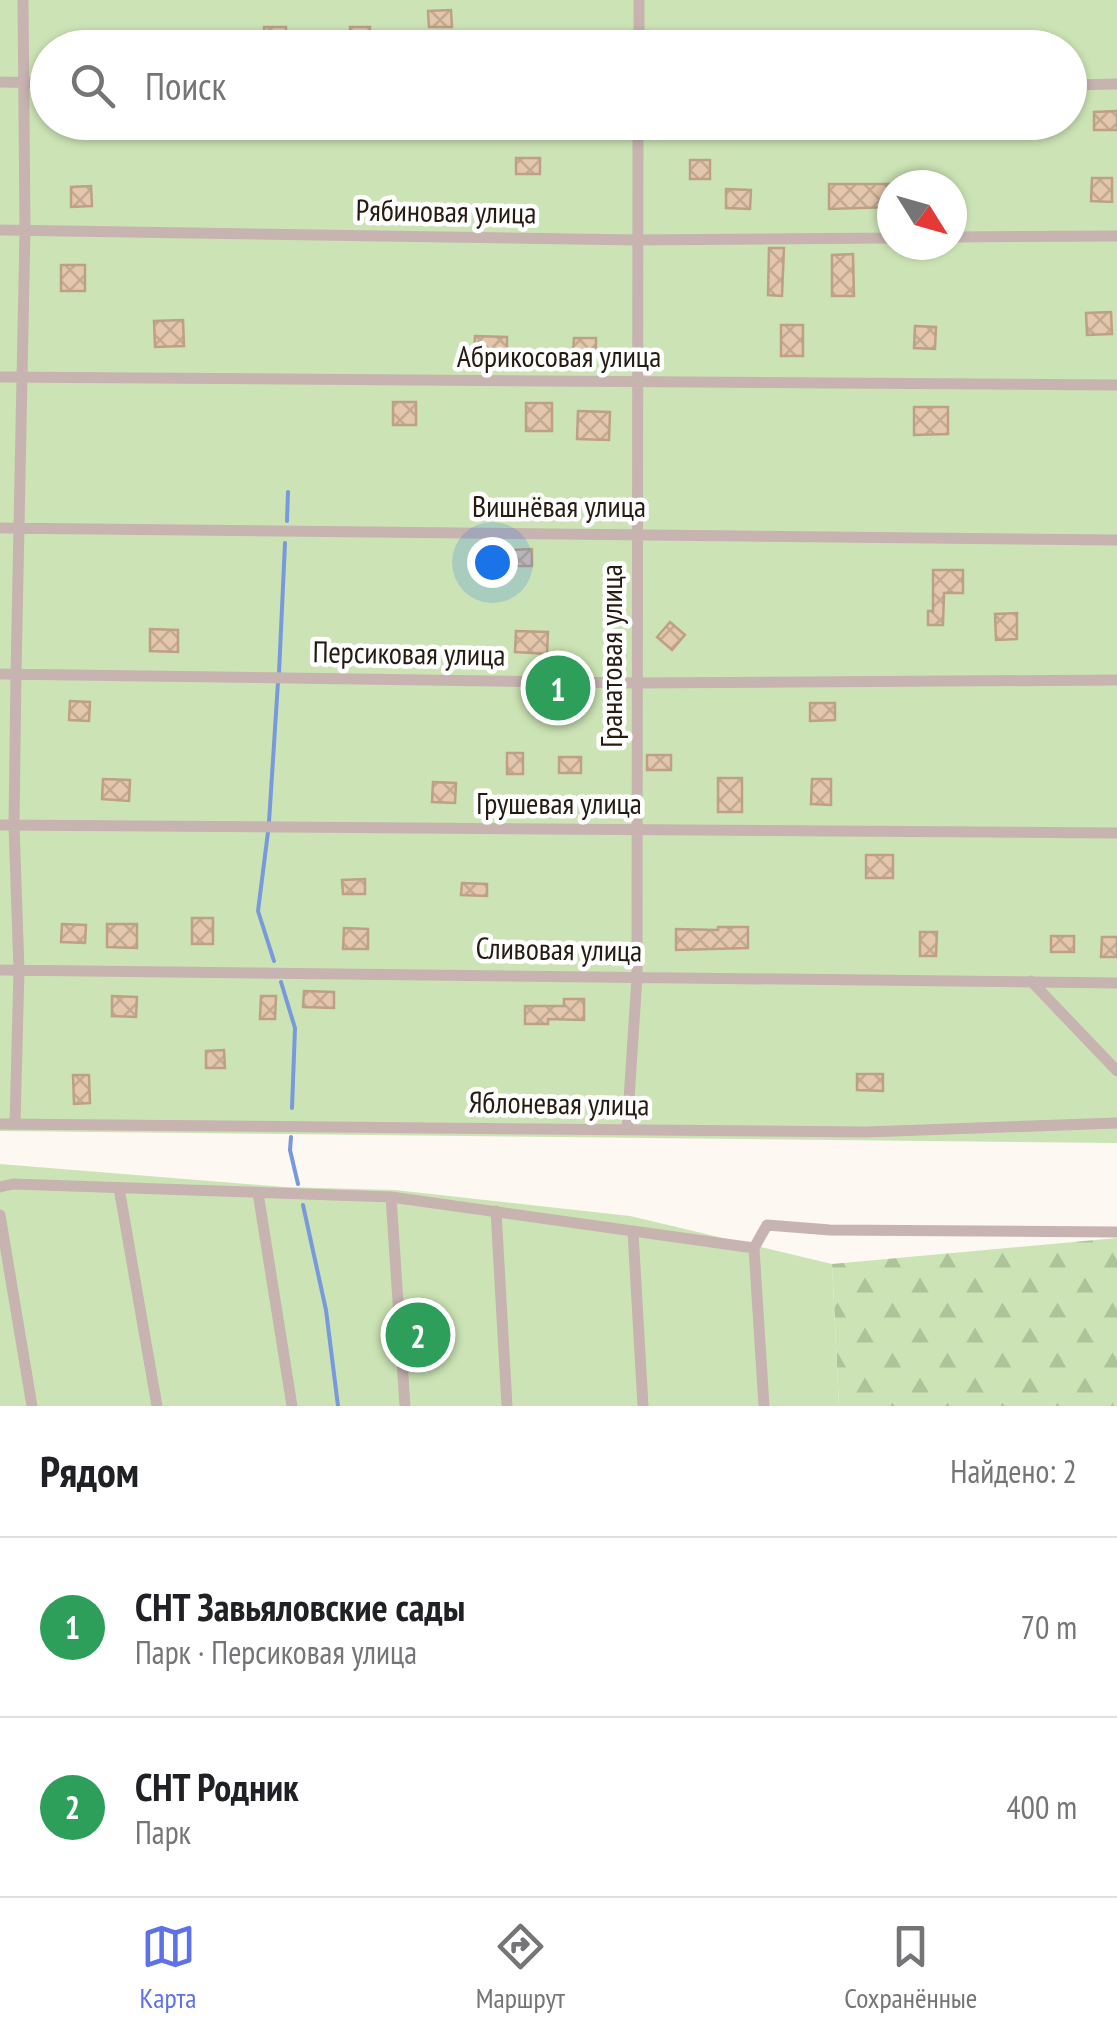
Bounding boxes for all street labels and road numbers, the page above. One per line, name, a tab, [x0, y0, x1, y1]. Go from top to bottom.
street label: Рябиновая улица	[355, 189, 537, 232]
street label: Абрикосовая улица	[457, 336, 661, 375]
street label: Вишнёвая улица	[472, 486, 646, 525]
street label: Гранатовая улица	[591, 564, 630, 748]
street label: Персиковая улица	[312, 631, 506, 674]
street label: Грушевая улица	[476, 783, 642, 822]
street label: Сливовая улица	[475, 928, 643, 969]
street label: Яблоневая улица	[468, 1081, 650, 1124]

